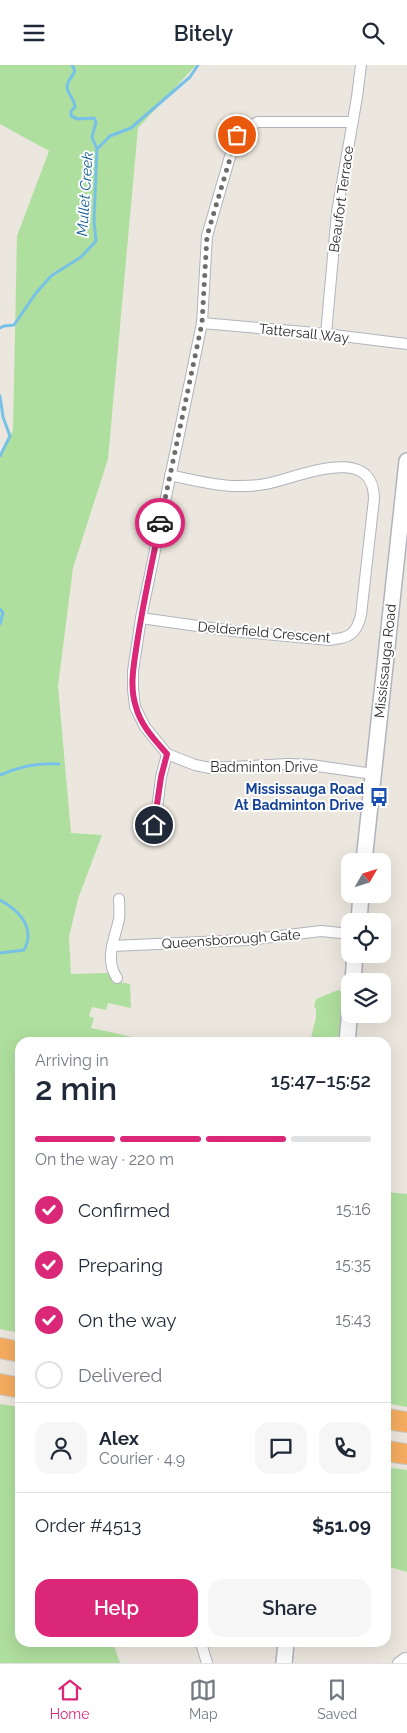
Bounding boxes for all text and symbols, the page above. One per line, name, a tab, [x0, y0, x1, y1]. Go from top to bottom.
icon: menu	[20, 19, 48, 47]
icon: search	[359, 19, 387, 47]
text: Bitely	[174, 20, 233, 46]
pin	[216, 114, 258, 156]
icon: bag	[223, 121, 251, 149]
street label: Beaufort Terrace	[326, 145, 356, 253]
water label: Mullet Creek	[73, 151, 97, 237]
street label: Tattersall Way	[258, 320, 350, 346]
courier	[135, 498, 185, 548]
icon: car	[146, 509, 174, 537]
street label: Mississauga Road	[371, 603, 399, 719]
street label: Delderfield Crescent	[197, 618, 331, 646]
street label: Badminton Drive	[210, 759, 318, 775]
place label: Mississauga Road At Badminton Drive	[234, 781, 365, 813]
bus stop icon: Mississauga Road At Badminton Drive	[368, 786, 390, 808]
pin	[133, 804, 175, 846]
icon: home	[140, 811, 168, 839]
north arrow	[341, 853, 391, 903]
map controls	[341, 853, 391, 1023]
button: locate	[341, 913, 391, 963]
street label: Queensborough Gate	[161, 926, 301, 952]
button: layers	[341, 973, 391, 1023]
text: Arriving in	[35, 1051, 109, 1070]
text: 15:47–15:52	[271, 1069, 371, 1091]
text: 2 min	[35, 1070, 117, 1107]
text: On the way · 220 m	[35, 1150, 174, 1169]
icon: check	[35, 1196, 63, 1224]
text: Confirmed	[78, 1199, 170, 1221]
text: 15:16	[336, 1200, 371, 1219]
icon: check	[35, 1251, 63, 1279]
text: Preparing	[78, 1254, 163, 1276]
text: 15:35	[335, 1255, 371, 1274]
icon: check	[35, 1306, 63, 1334]
text: On the way	[78, 1309, 177, 1331]
text: 15:43	[335, 1310, 371, 1329]
text: Delivered	[78, 1364, 162, 1386]
button: person	[35, 1422, 87, 1474]
button: chat	[255, 1422, 307, 1474]
button: phone	[319, 1422, 371, 1474]
text: Alex	[99, 1427, 139, 1449]
text: Courier · 4.9	[99, 1449, 185, 1468]
text: Order #4513	[35, 1514, 141, 1536]
text: $51.09	[312, 1514, 371, 1536]
button: Help	[35, 1579, 198, 1637]
button: Share	[208, 1579, 371, 1637]
tab: Home	[50, 1676, 89, 1722]
tab: Map	[189, 1676, 218, 1722]
tab: Saved	[317, 1676, 357, 1722]

